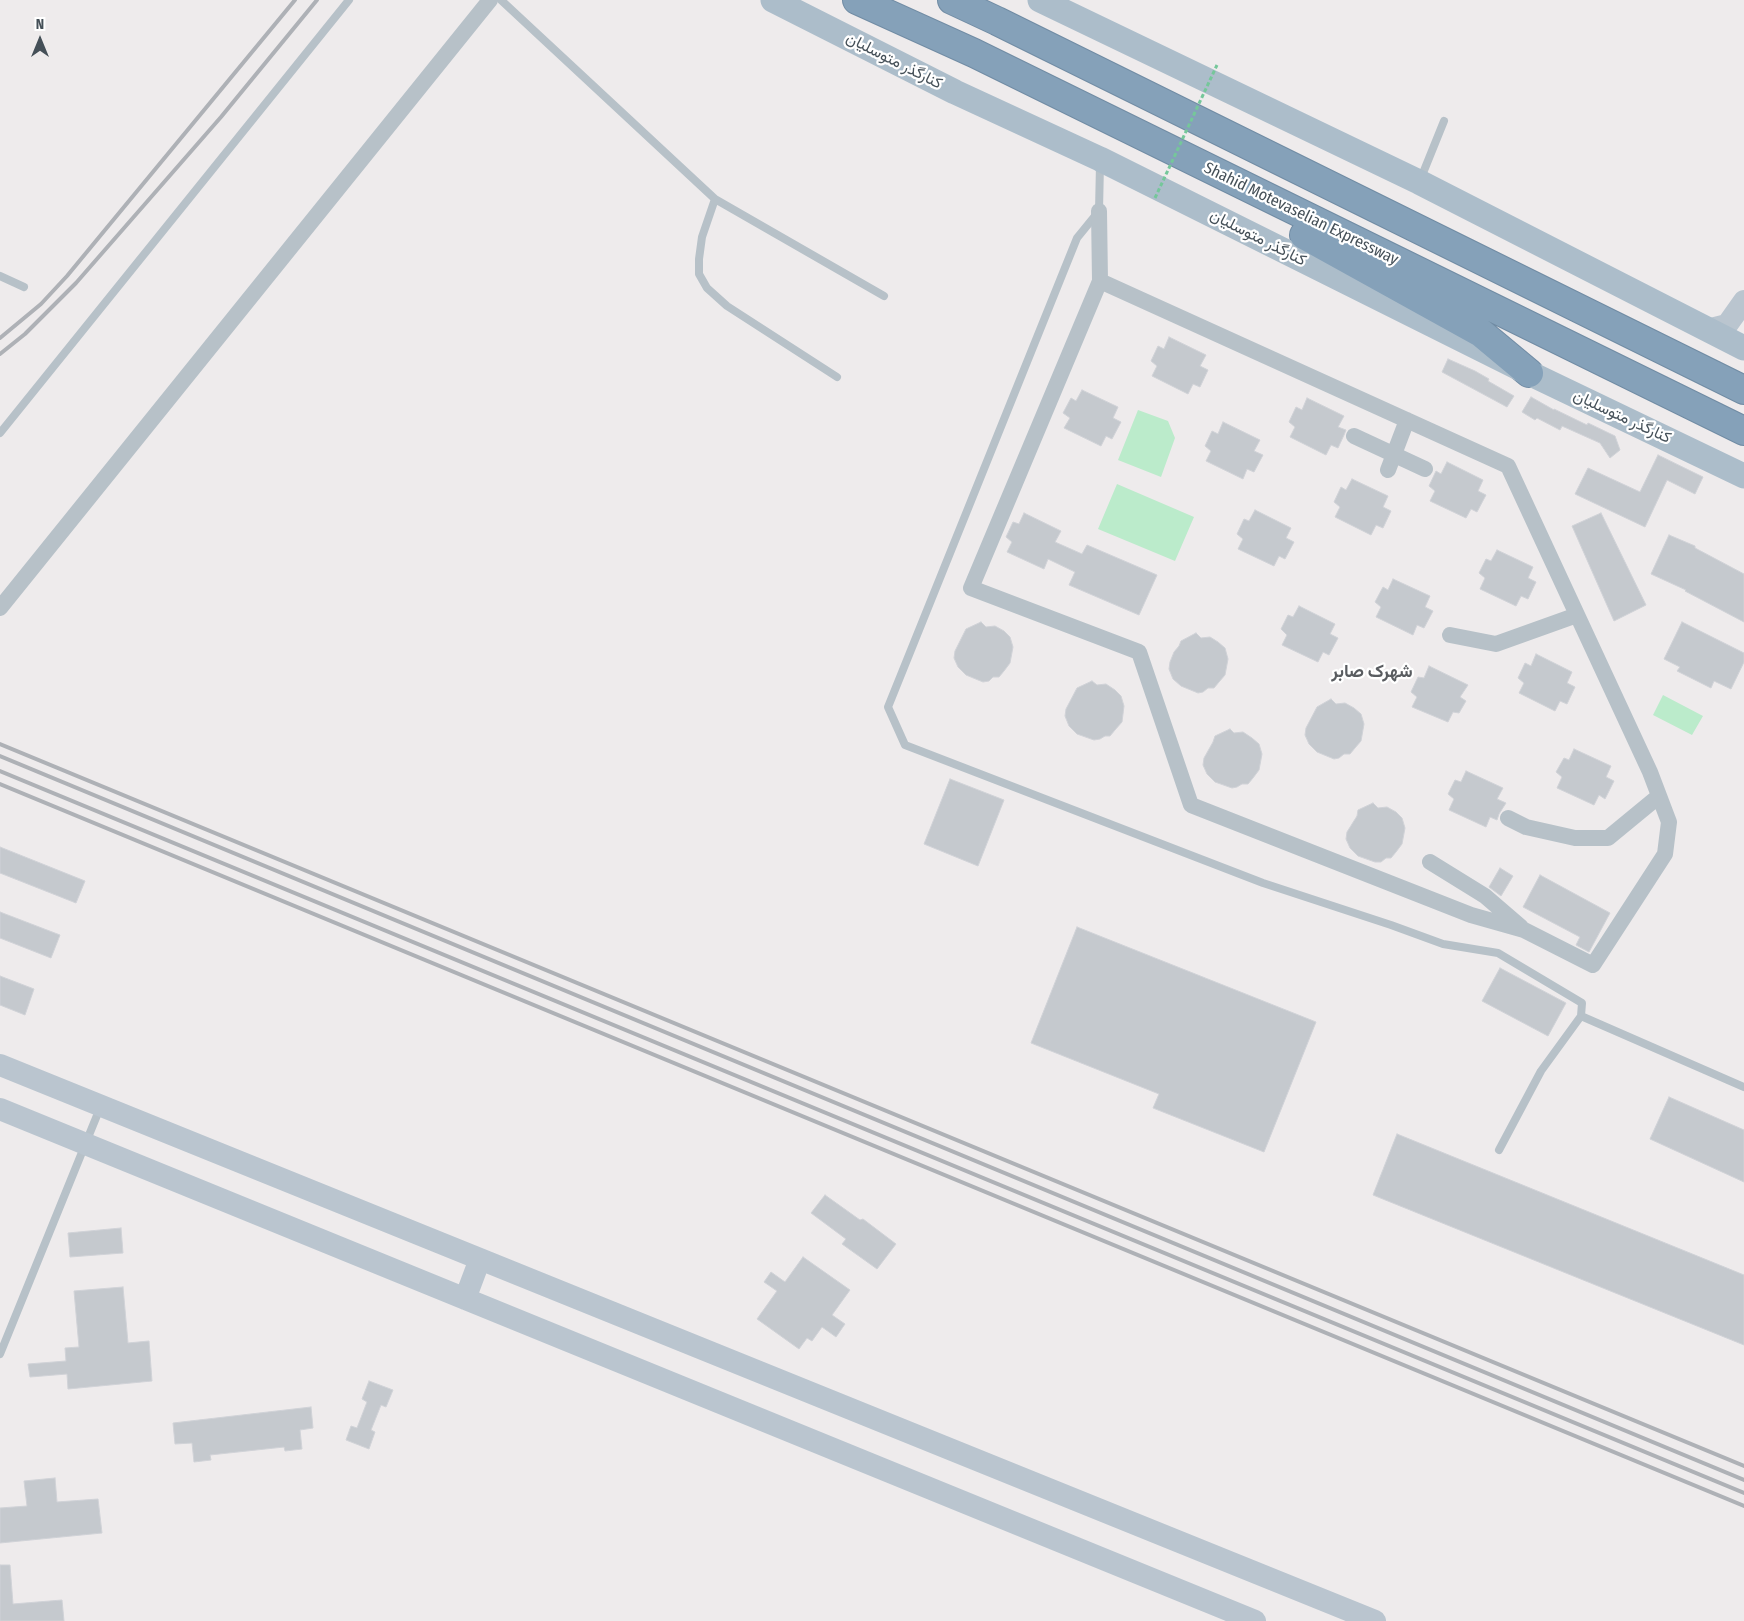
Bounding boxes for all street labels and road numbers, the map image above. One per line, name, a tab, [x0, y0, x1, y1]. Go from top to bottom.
street label: کنارگذر متوسلیان	[843, 29, 945, 93]
street label: Shahid Motevaselian Expressway	[1201, 159, 1401, 269]
street label: کنارگذر متوسلیان	[1207, 206, 1309, 270]
street label: کنارگذر متوسلیان	[1570, 386, 1674, 448]

